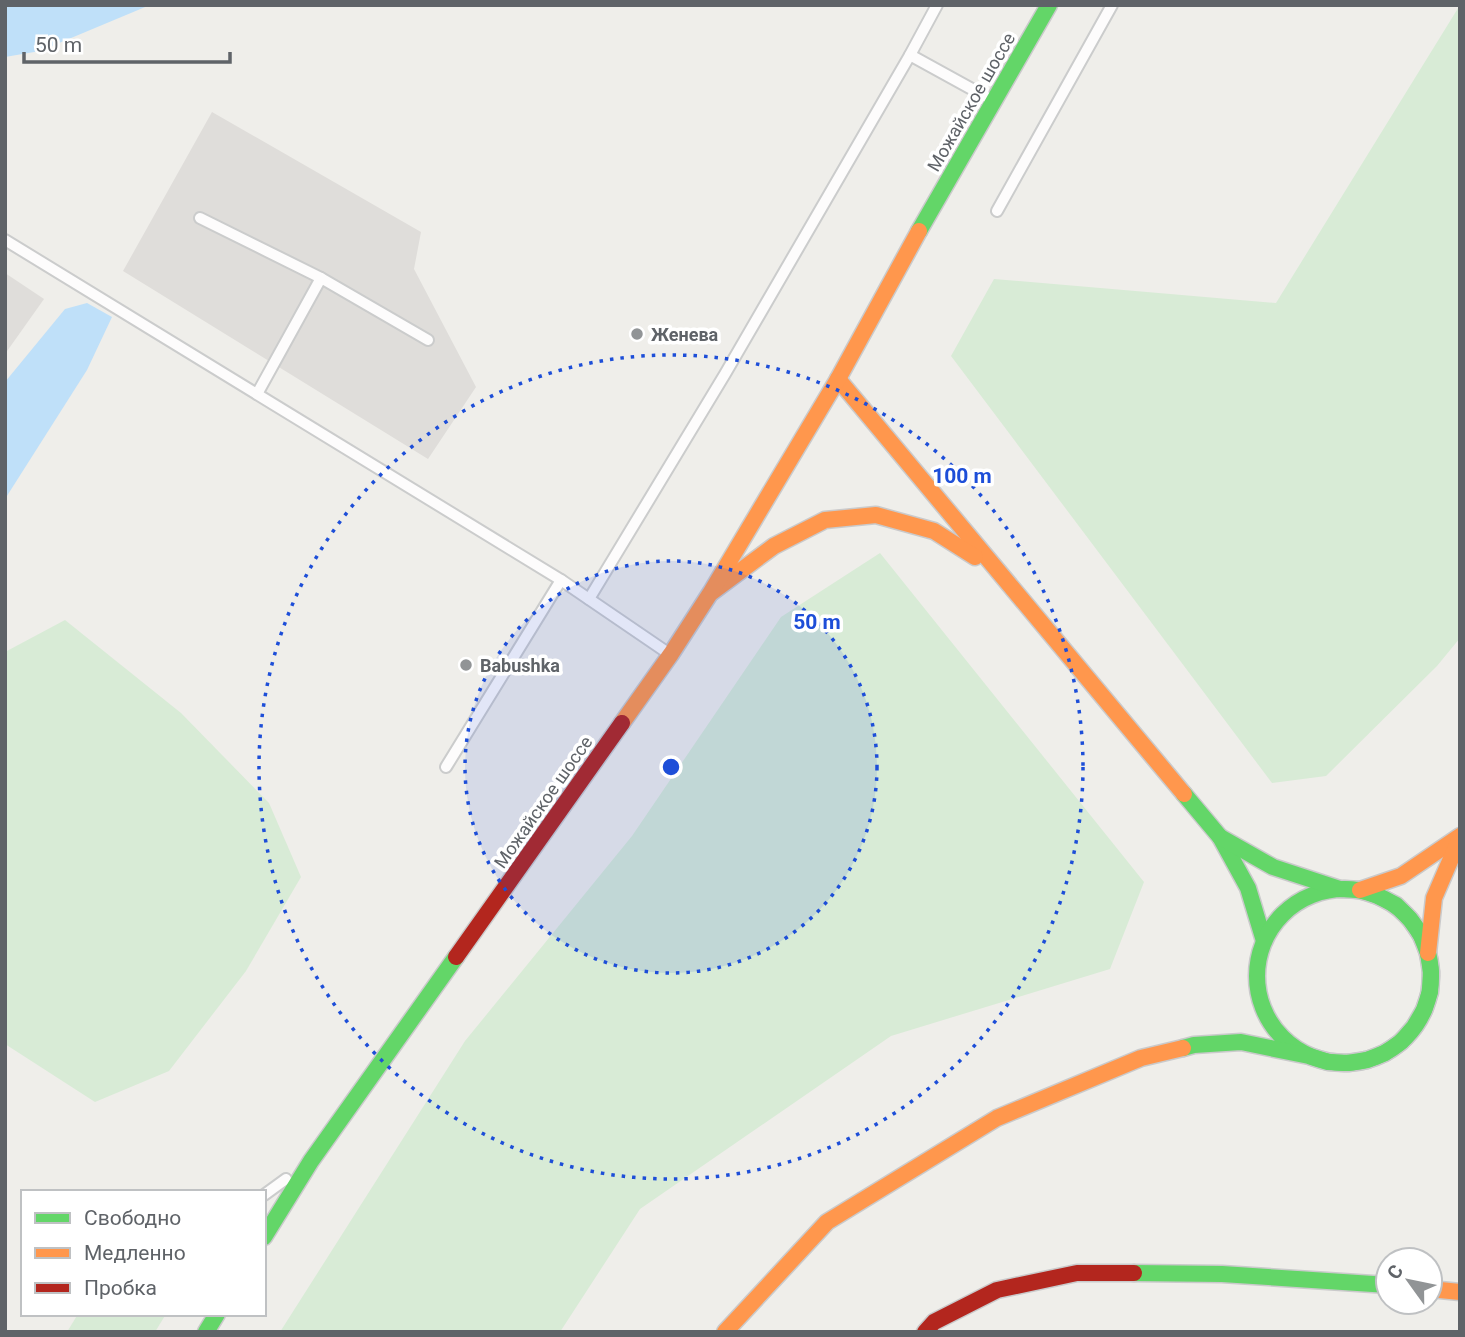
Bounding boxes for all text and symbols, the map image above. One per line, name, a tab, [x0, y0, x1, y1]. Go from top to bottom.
scale bar	[24, 21, 231, 65]
street label: Можайское шоссе	[923, 29, 1019, 175]
text: 50 m	[35, 33, 82, 57]
place label: Женева	[651, 324, 719, 345]
marker: Женева	[629, 326, 645, 342]
text: 100 m	[932, 464, 992, 488]
text: 50 m	[793, 610, 841, 634]
place label: Babushka	[480, 655, 560, 676]
marker: Babushka	[458, 657, 474, 673]
street label: Можайское шоссе	[490, 732, 596, 872]
centre of rings	[659, 755, 683, 779]
legend	[21, 1190, 266, 1316]
text: Свободно	[84, 1206, 181, 1230]
text: Медленно	[84, 1241, 186, 1265]
north arrow	[1374, 1246, 1444, 1316]
text: С	[1382, 1261, 1408, 1283]
text: Пробка	[84, 1276, 157, 1300]

